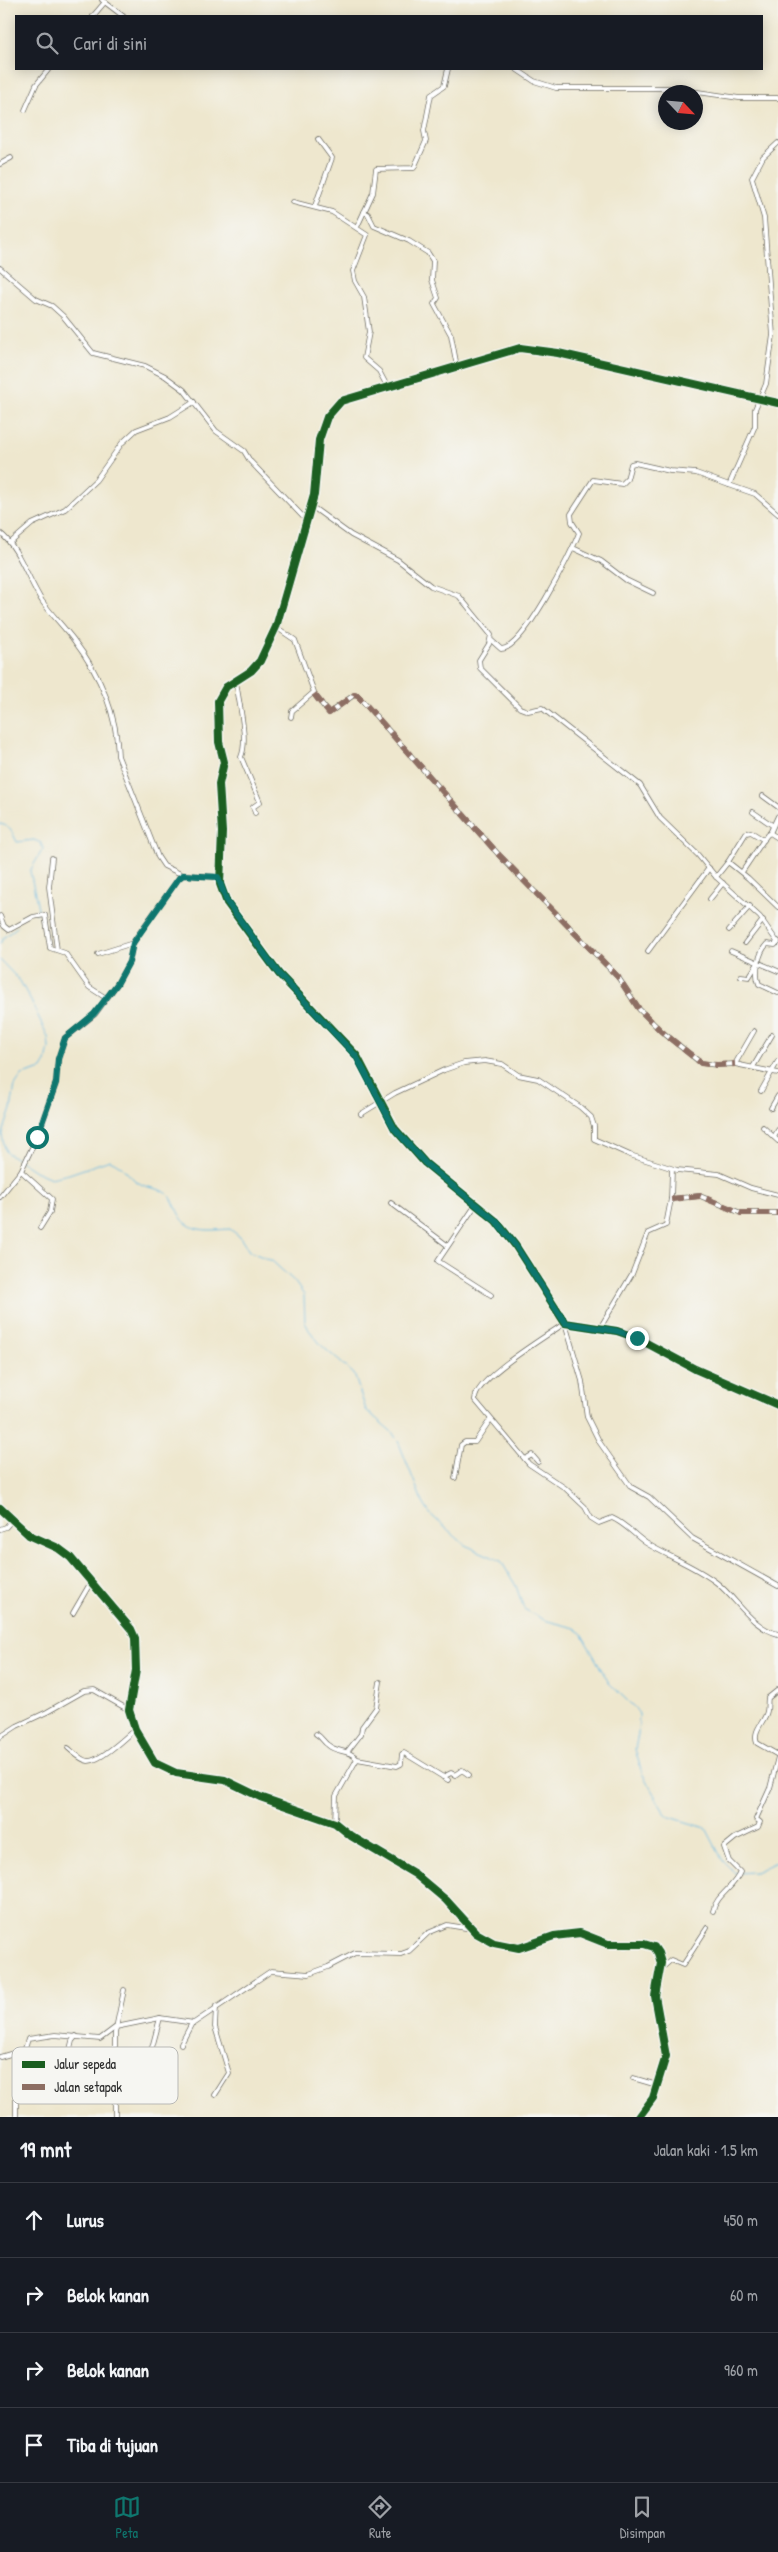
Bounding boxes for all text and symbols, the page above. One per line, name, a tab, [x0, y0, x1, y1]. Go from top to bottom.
search box	[15, 15, 763, 70]
icon: search	[33, 29, 61, 57]
text: Cari di sini	[73, 30, 147, 56]
north arrow	[658, 85, 703, 130]
route start	[26, 1126, 49, 1149]
route end	[626, 1327, 649, 1350]
legend	[12, 2047, 178, 2104]
text: Jalur sepeda	[54, 2054, 117, 2074]
text: Jalan setapak	[54, 2077, 122, 2097]
text: 19 mnt	[20, 2135, 71, 2164]
text: Jalan kaki · 1.5 km	[653, 2139, 758, 2161]
icon: ahead	[20, 2206, 48, 2234]
text: Lurus	[67, 2207, 104, 2233]
text: 450 m	[724, 2209, 758, 2231]
icon: right	[20, 2281, 48, 2309]
text: Belok kanan	[67, 2282, 149, 2308]
text: 60 m	[730, 2284, 758, 2306]
icon: right	[20, 2356, 48, 2384]
text: Belok kanan	[67, 2357, 149, 2383]
text: 960 m	[724, 2359, 758, 2381]
icon: arrive	[20, 2431, 48, 2459]
text: Tiba di tujuan	[67, 2432, 158, 2458]
tab: Peta	[113, 2493, 141, 2542]
tab: Rute	[366, 2493, 394, 2542]
tab: Disimpan	[620, 2493, 665, 2542]

